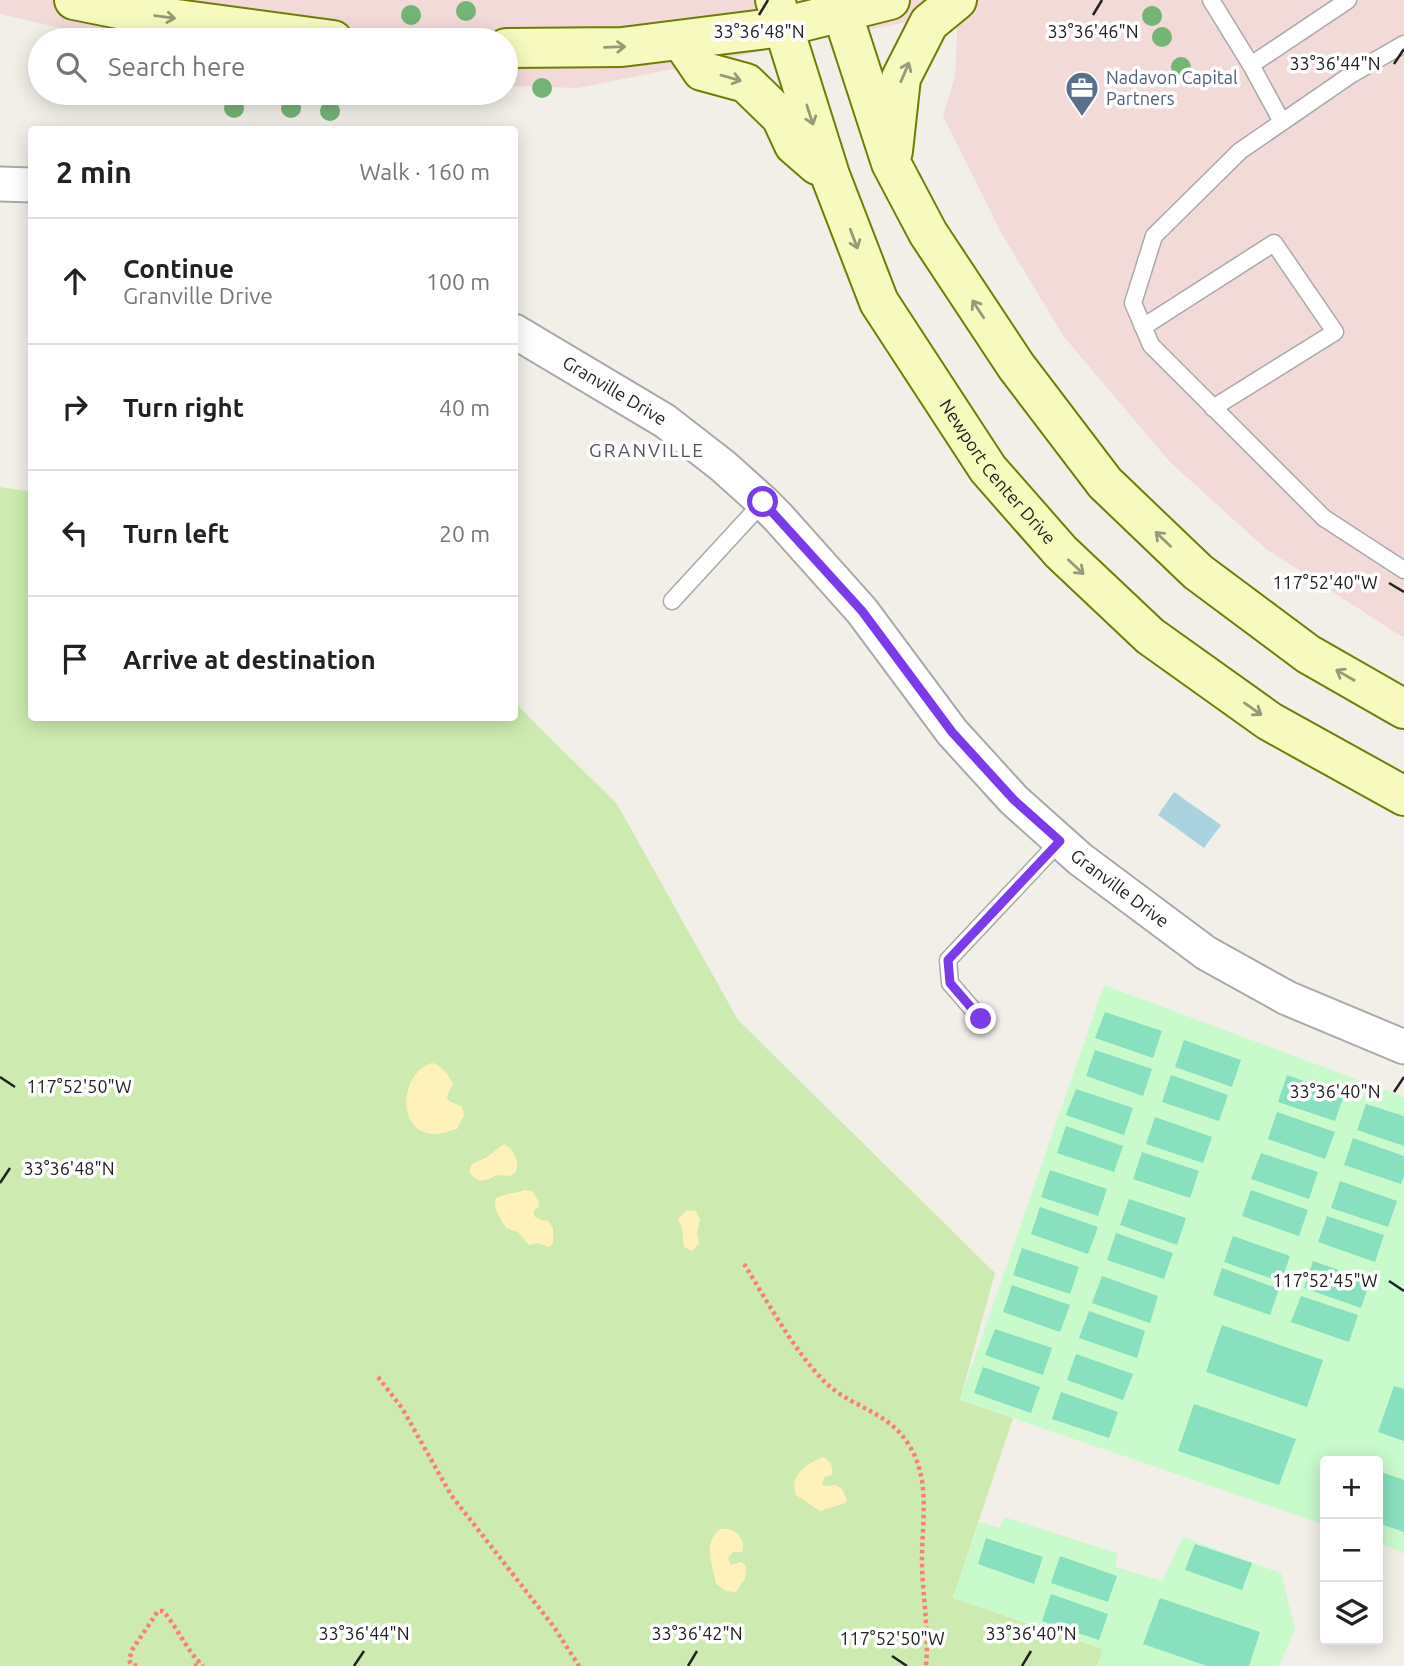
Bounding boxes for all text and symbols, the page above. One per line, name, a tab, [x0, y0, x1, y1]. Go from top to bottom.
one-way arrow	[153, 11, 176, 24]
text: 33°36'48"N	[713, 21, 805, 41]
text: 33°36'46"N	[1047, 21, 1139, 41]
search box	[28, 28, 518, 105]
one-way arrow	[603, 40, 626, 54]
icon: search	[52, 48, 90, 86]
text: Search here	[108, 52, 245, 81]
text: 33°36'44"N	[1289, 53, 1381, 73]
one-way arrow	[899, 62, 912, 83]
place label: Nadavon Capital Partners	[1106, 67, 1238, 108]
office icon: Nadavon Capital Partners	[1063, 69, 1101, 118]
one-way arrow	[720, 73, 742, 86]
one-way arrow	[805, 104, 818, 126]
text: 2 min	[56, 155, 132, 189]
text: Walk · 160 m	[359, 159, 490, 184]
one-way arrow	[849, 227, 862, 249]
text: Continue	[123, 254, 234, 283]
icon: ahead	[56, 262, 94, 300]
text: 100 m	[426, 269, 490, 294]
text: Granville Drive	[123, 283, 273, 308]
one-way arrow	[971, 300, 986, 319]
street label: Granville Drive	[559, 351, 671, 429]
icon: right	[56, 388, 94, 426]
text: Turn right	[123, 393, 244, 422]
text: 40 m	[439, 395, 490, 420]
street label: Newport Center Drive	[936, 395, 1060, 548]
district label: GRANVILLE	[589, 439, 705, 461]
route start	[747, 486, 778, 517]
icon: left	[56, 514, 94, 552]
text: Turn left	[123, 519, 229, 548]
text: 20 m	[439, 521, 490, 546]
one-way arrow	[1155, 530, 1172, 547]
one-way arrow	[1067, 558, 1084, 575]
text: 117°52'40"W	[1272, 572, 1378, 592]
icon: arrive	[56, 640, 94, 678]
text: Arrive at destination	[123, 645, 376, 674]
one-way arrow	[1335, 668, 1355, 682]
one-way arrow	[1243, 702, 1262, 716]
street label: Granville Drive	[1067, 845, 1173, 931]
route end	[965, 1003, 996, 1034]
text: 117°52'50"W	[26, 1076, 132, 1096]
text: 33°36'40"N	[1289, 1081, 1381, 1101]
text: 33°36'48"N	[23, 1158, 115, 1178]
text: 117°52'45"W	[1272, 1270, 1378, 1290]
map controls	[1320, 1456, 1383, 1645]
button: +	[1320, 1456, 1383, 1519]
button: −	[1320, 1519, 1383, 1582]
button: layers	[1320, 1582, 1383, 1645]
text: 33°36'44"N	[318, 1623, 410, 1643]
text: 33°36'42"N	[651, 1623, 743, 1643]
text: 33°36'40"N	[985, 1623, 1077, 1643]
text: 117°52'50"W	[839, 1628, 945, 1648]

